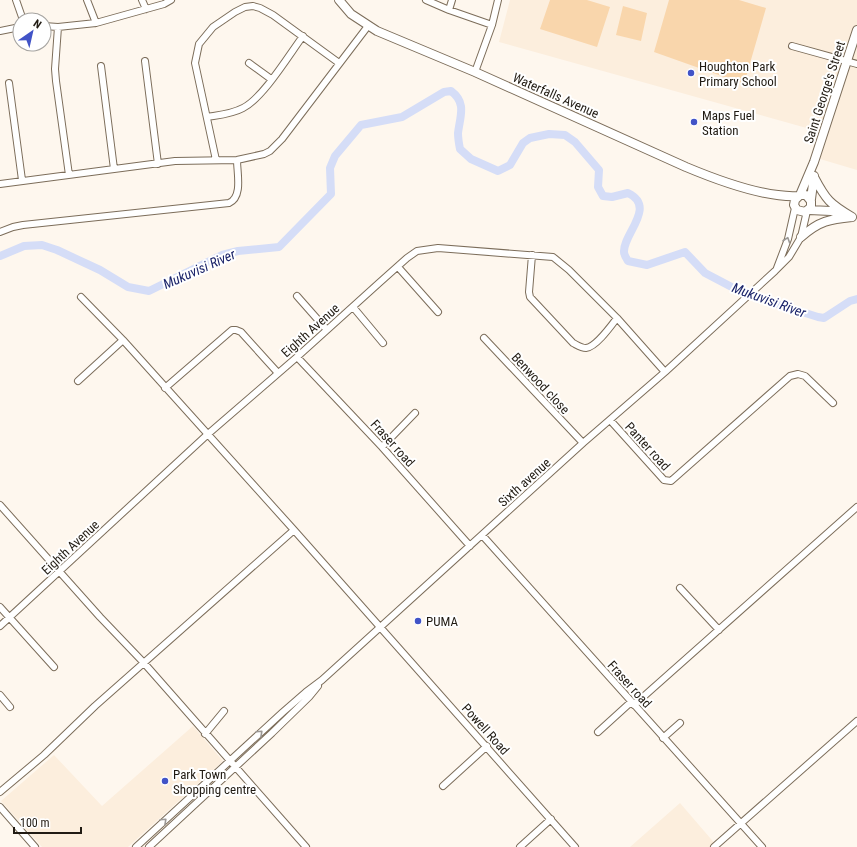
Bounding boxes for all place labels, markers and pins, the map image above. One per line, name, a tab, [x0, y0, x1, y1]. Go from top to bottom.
place label: Houghton Park Primary School	[699, 59, 777, 89]
marker: Houghton Park Primary School	[686, 68, 696, 78]
place label: Maps Fuel Station	[702, 108, 755, 138]
marker: Maps Fuel Station	[689, 117, 699, 127]
place label: PUMA	[426, 614, 458, 629]
marker: PUMA	[413, 616, 423, 626]
place label: Park Town Shopping centre	[173, 767, 256, 797]
marker: Park Town Shopping centre	[160, 776, 170, 786]

